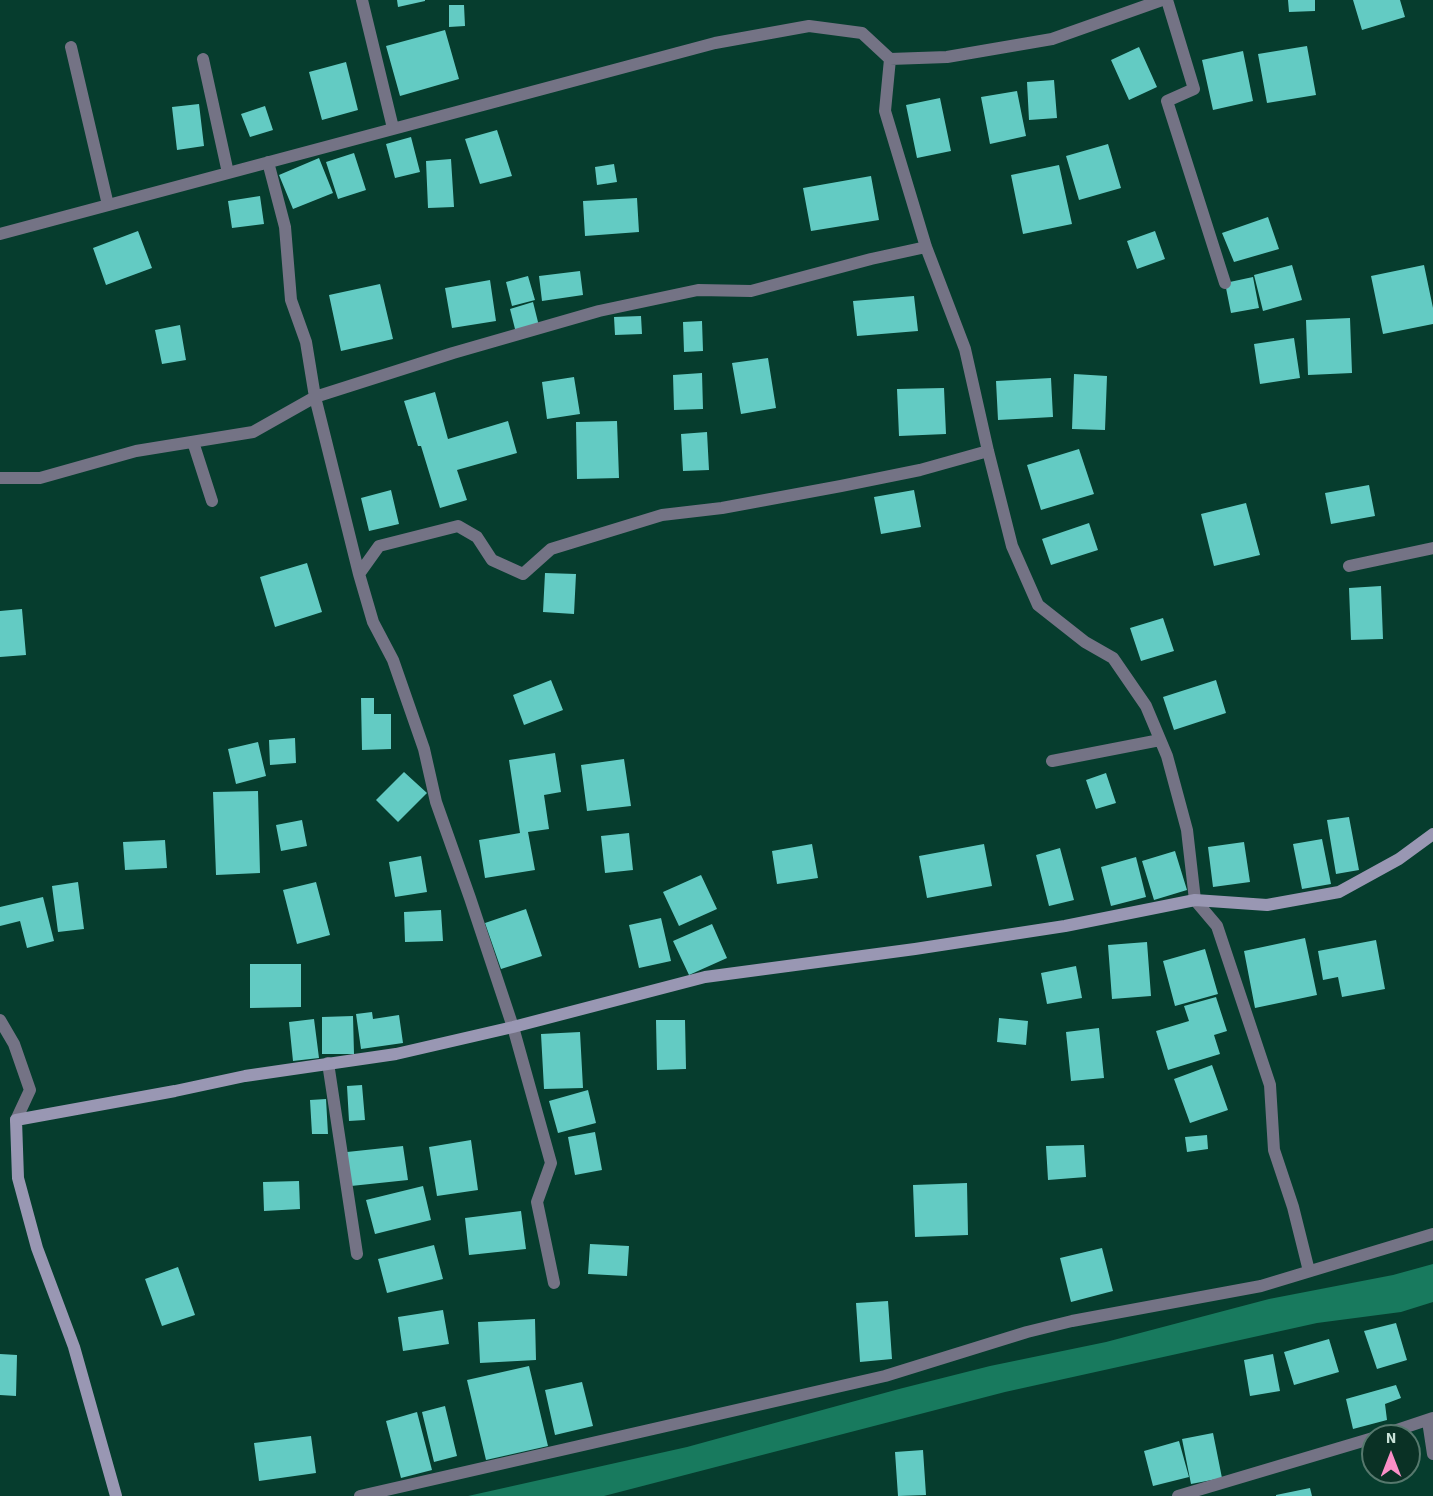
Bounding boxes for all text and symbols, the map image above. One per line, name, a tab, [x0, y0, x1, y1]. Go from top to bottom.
north arrow	[1361, 1424, 1421, 1484]
text: N	[1386, 1427, 1396, 1449]

